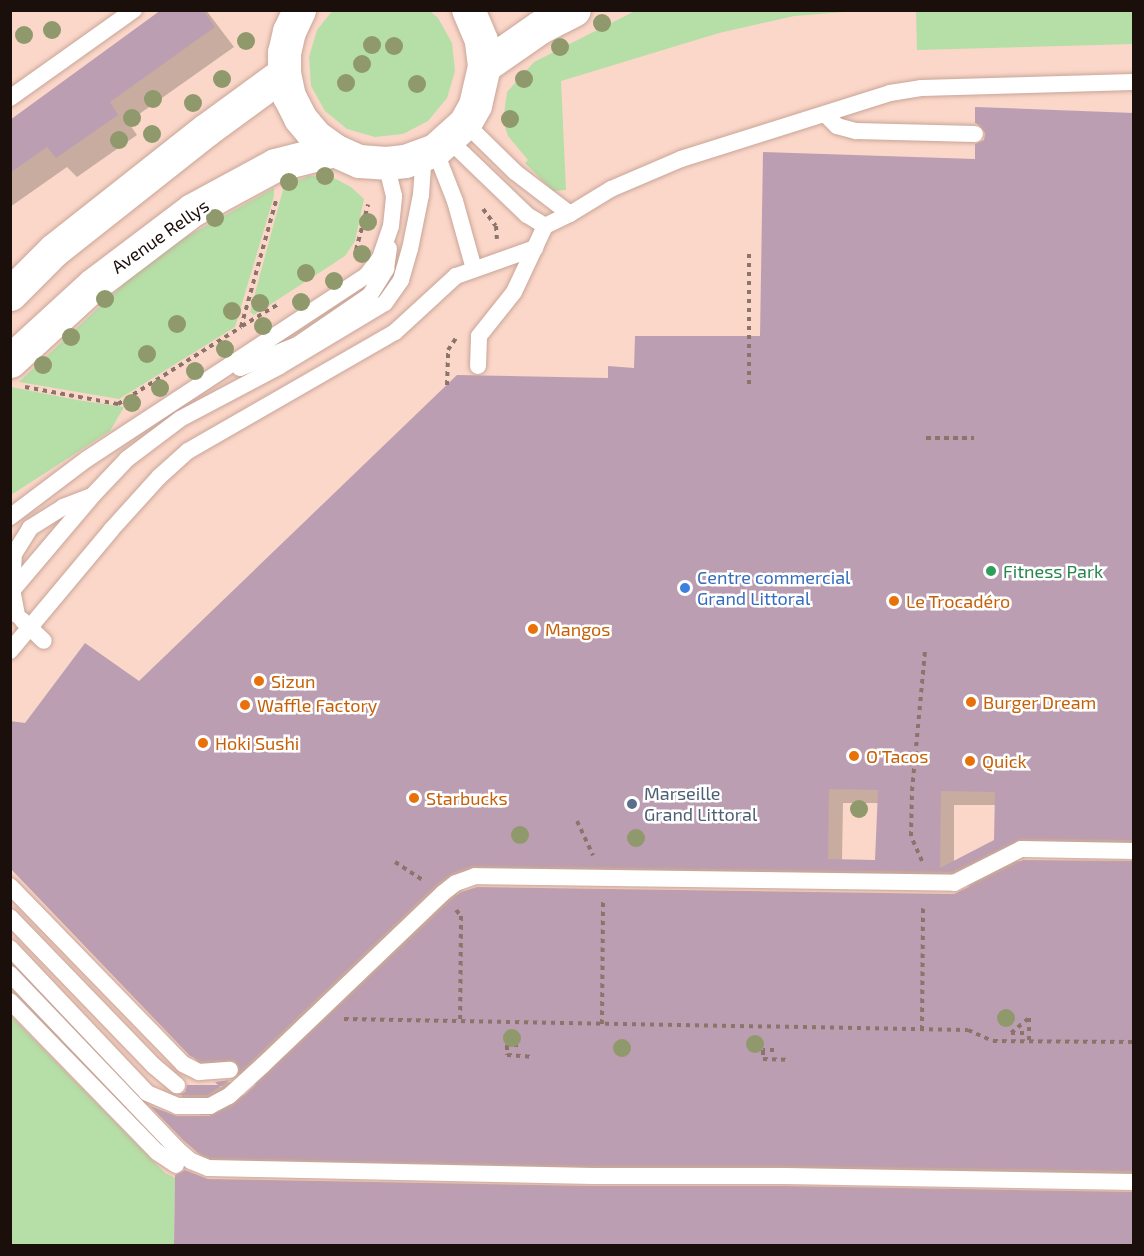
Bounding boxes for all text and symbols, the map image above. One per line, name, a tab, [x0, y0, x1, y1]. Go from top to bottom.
street label: Avenue Rellys	[107, 194, 213, 278]
place label: Fitness Park	[1003, 560, 1103, 582]
marker: Fitness Park	[984, 564, 998, 578]
place label: Centre commercial Grand Littoral	[697, 567, 850, 610]
marker: Centre commercial Grand Littoral	[678, 581, 692, 595]
place label: Le Trocadéro	[906, 590, 1011, 612]
marker: Le Trocadéro	[887, 594, 901, 608]
place label: Mangos	[545, 618, 610, 640]
marker: Mangos	[526, 622, 540, 636]
place label: Sizun	[271, 670, 315, 692]
marker: Sizun	[252, 674, 266, 688]
place label: Burger Dream	[983, 691, 1097, 713]
place label: Waffle Factory	[257, 694, 377, 716]
marker: Burger Dream	[964, 695, 978, 709]
marker: Waffle Factory	[238, 698, 252, 712]
place label: Hoki Sushi	[215, 732, 299, 754]
marker: Hoki Sushi	[196, 736, 210, 750]
place label: O'Tacos	[866, 745, 928, 767]
marker: O'Tacos	[847, 749, 861, 763]
place label: Quick	[982, 750, 1027, 772]
marker: Quick	[963, 754, 977, 768]
place label: Marseille Grand Littoral	[644, 783, 757, 826]
place label: Starbucks	[426, 787, 508, 809]
marker: Starbucks	[407, 791, 421, 805]
marker: Marseille Grand Littoral	[625, 797, 639, 811]

